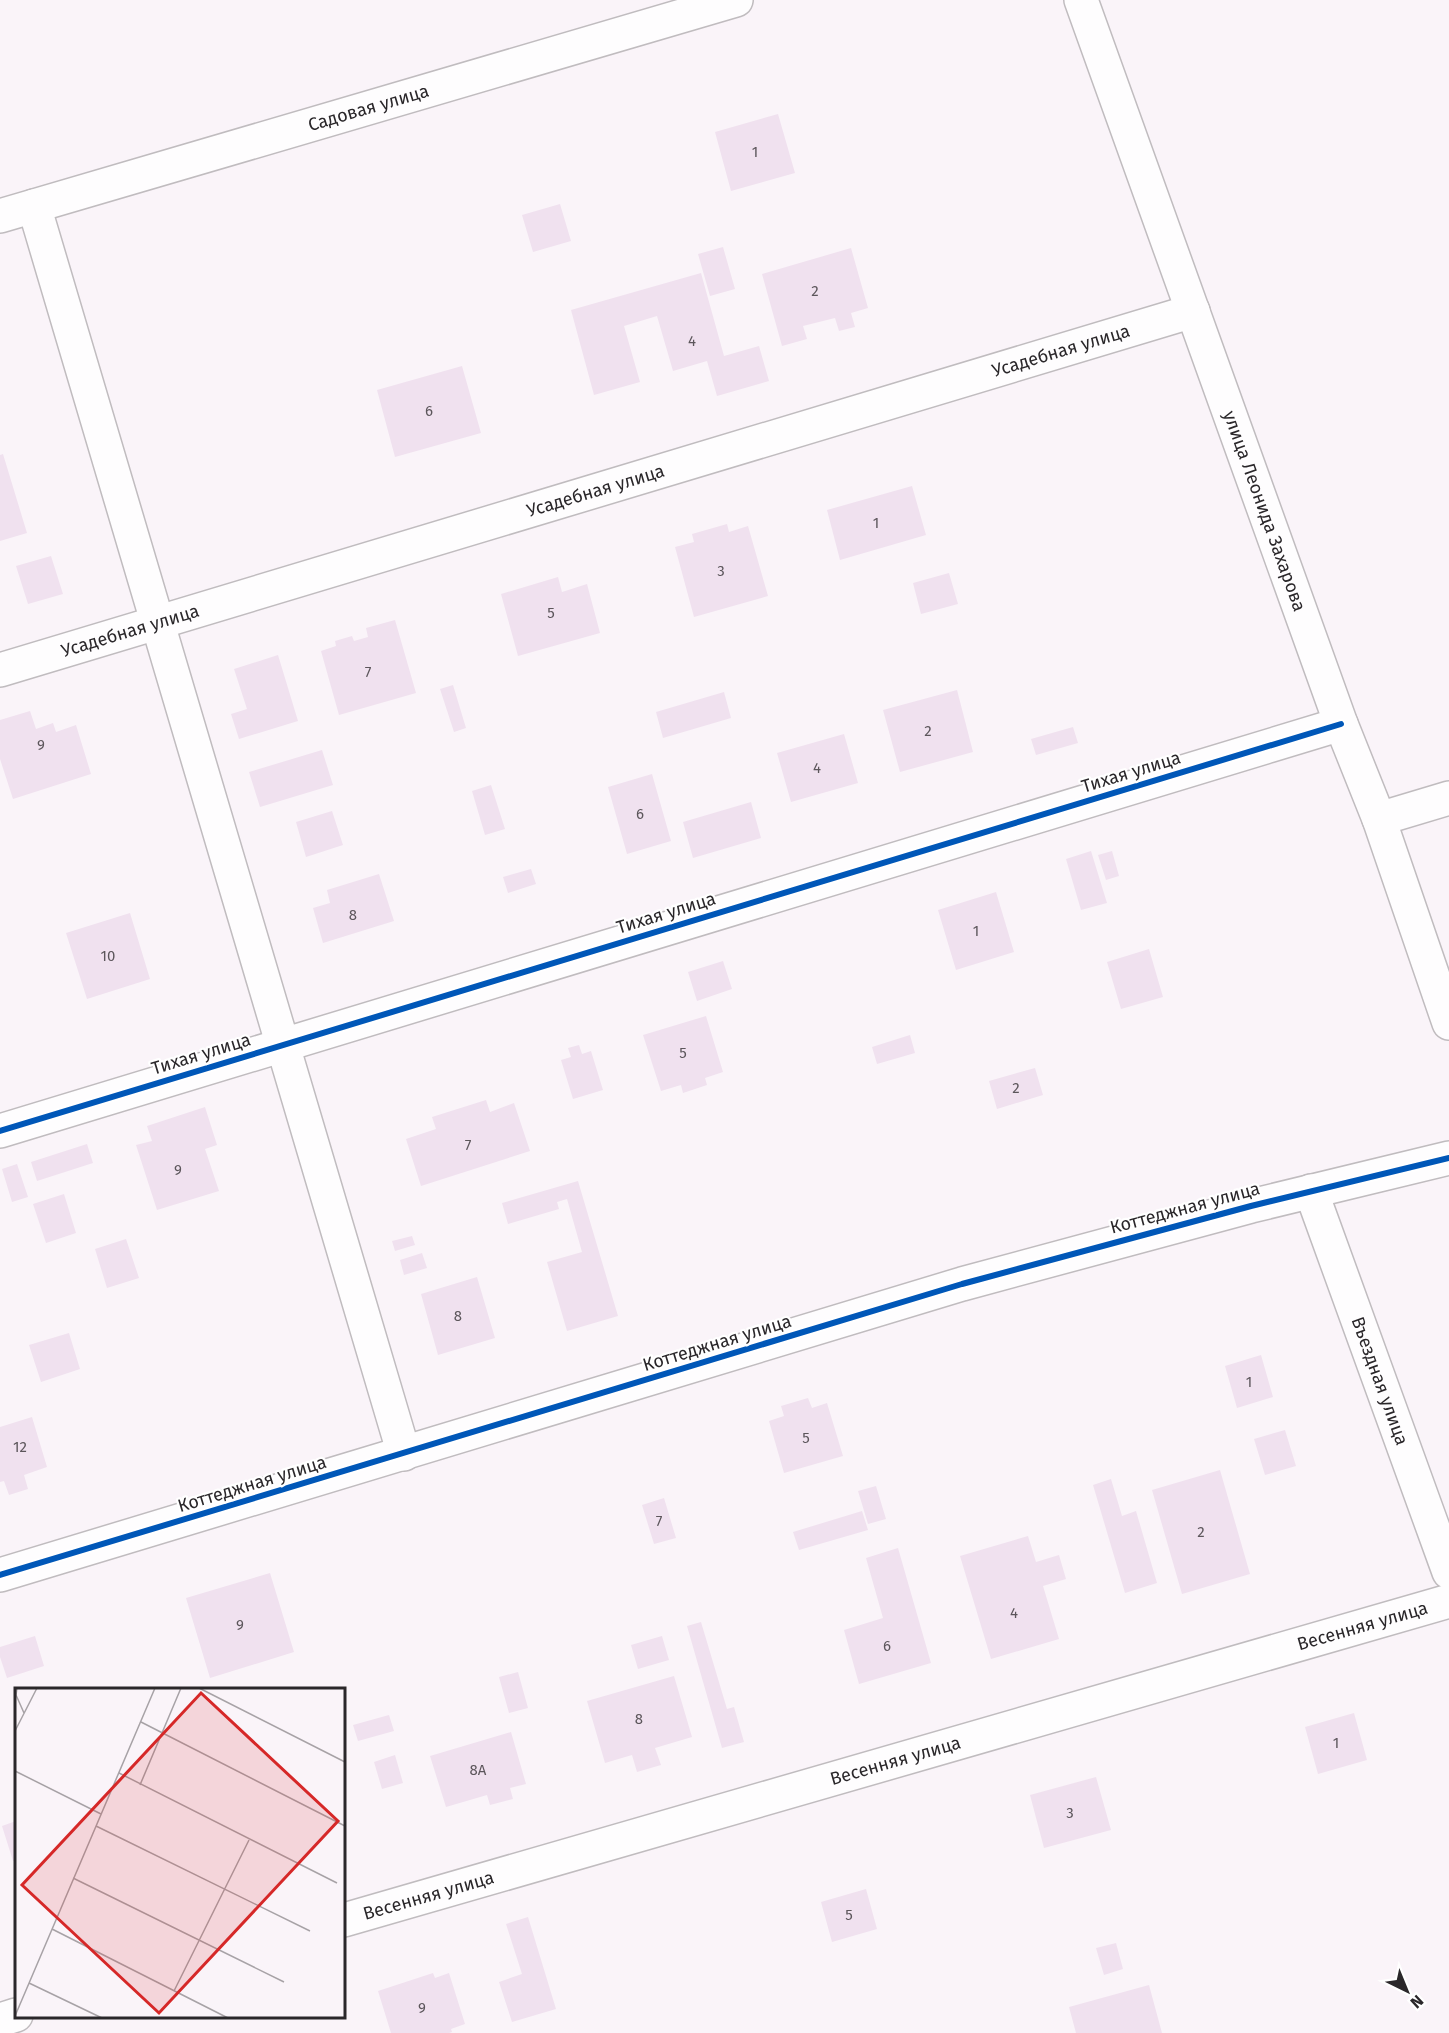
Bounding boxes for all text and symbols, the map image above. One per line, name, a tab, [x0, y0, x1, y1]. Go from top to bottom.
street label: Садовая улица	[305, 80, 431, 136]
house number: 1	[752, 143, 758, 161]
house number: 2	[811, 282, 819, 300]
street label: Усадебная улица	[989, 320, 1133, 382]
house number: 4	[688, 332, 696, 350]
house number: 6	[425, 402, 433, 420]
street label: улица Леонида Захарова	[1218, 408, 1311, 614]
street label: Усадебная улица	[524, 460, 667, 522]
house number: 1	[873, 514, 879, 532]
house number: 3	[717, 562, 725, 580]
street label: Усадебная улица	[59, 600, 202, 662]
house number: 5	[547, 604, 555, 622]
house number: 7	[365, 663, 372, 681]
house number: 2	[924, 722, 932, 740]
house number: 9	[37, 736, 45, 754]
street label: Тихая улица	[1079, 746, 1183, 798]
house number: 4	[813, 759, 821, 777]
house number: 6	[636, 805, 644, 823]
street label: Тихая улица	[614, 887, 718, 939]
house number: 8	[349, 906, 357, 924]
house number: 1	[973, 922, 979, 940]
house number: 10	[101, 947, 115, 965]
street label: Тихая улица	[149, 1028, 253, 1080]
house number: 5	[679, 1044, 687, 1062]
house number: 2	[1012, 1079, 1020, 1097]
house number: 7	[465, 1136, 472, 1154]
house number: 9	[174, 1161, 182, 1179]
street label: Коттеджная улица	[1108, 1177, 1262, 1239]
house number: 8	[454, 1307, 462, 1325]
street label: Коттеджная улица	[640, 1310, 794, 1376]
street label: Въездная улица	[1346, 1314, 1413, 1448]
house number: 1	[1246, 1373, 1252, 1391]
house number: 5	[802, 1429, 810, 1447]
house number: 12	[13, 1438, 27, 1456]
street label: Коттеджная улица	[175, 1451, 329, 1517]
house number: 7	[656, 1512, 663, 1530]
house number: 2	[1197, 1523, 1205, 1541]
street label: Весенняя улица	[1295, 1597, 1430, 1655]
house number: 4	[1010, 1604, 1018, 1622]
house number: 9	[236, 1616, 244, 1634]
house number: 6	[883, 1637, 891, 1655]
inset map	[15, 1688, 345, 2018]
house number: 8	[635, 1710, 643, 1728]
street label: Весенняя улица	[828, 1732, 963, 1790]
house number: 1	[1333, 1734, 1339, 1752]
house number: 8А	[470, 1761, 487, 1779]
house number: 3	[1066, 1804, 1074, 1822]
street label: Весенняя улица	[361, 1866, 496, 1925]
house number: 5	[845, 1906, 853, 1924]
north arrow	[1377, 1961, 1437, 2021]
text: N	[1407, 1991, 1427, 2012]
house number: 9	[418, 1999, 426, 2017]

